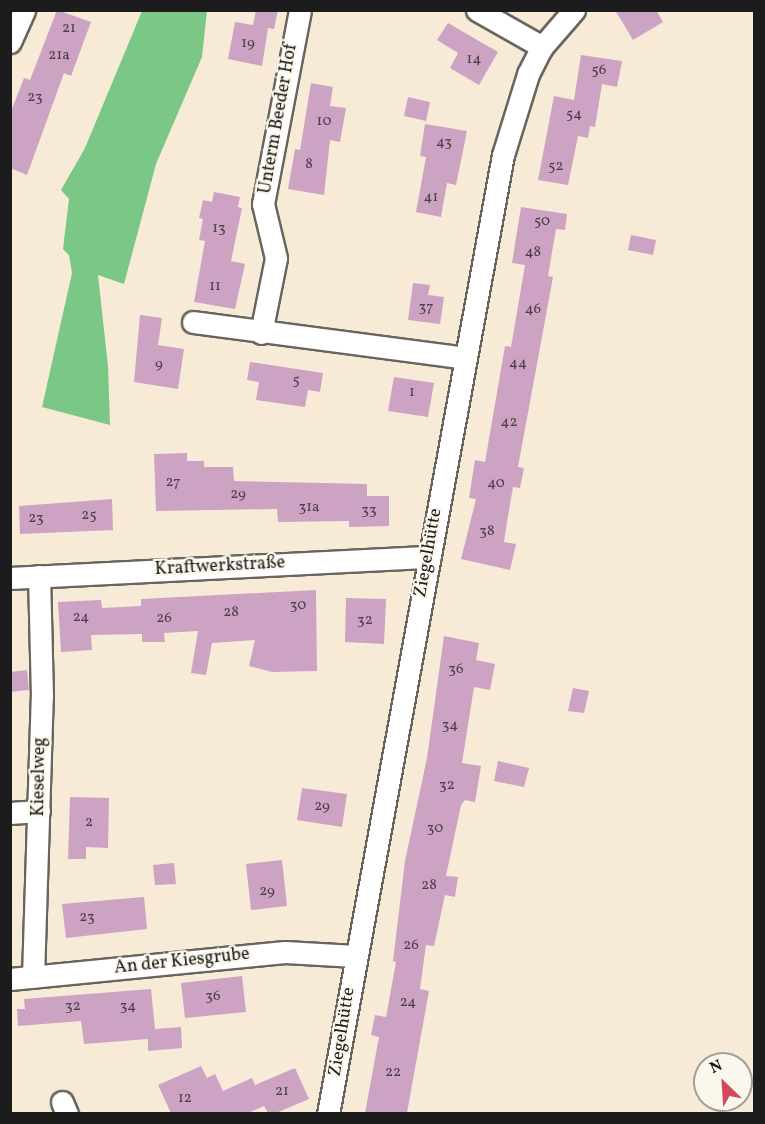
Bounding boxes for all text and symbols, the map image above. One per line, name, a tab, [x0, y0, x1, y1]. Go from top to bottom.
house number: 21	[62, 20, 76, 38]
house number: 19	[241, 35, 255, 53]
street label: Unterm Beeder Hof	[255, 42, 303, 196]
house number: 21a	[48, 47, 70, 65]
house number: 14	[467, 51, 481, 69]
house number: 56	[592, 62, 606, 80]
house number: 23	[27, 89, 43, 107]
house number: 54	[566, 106, 582, 124]
house number: 10	[317, 113, 331, 131]
house number: 43	[436, 134, 452, 152]
house number: 8	[305, 156, 313, 174]
house number: 52	[548, 158, 564, 176]
house number: 41	[424, 189, 438, 207]
house number: 50	[534, 213, 550, 231]
house number: 13	[212, 220, 226, 238]
house number: 48	[525, 244, 541, 262]
house number: 11	[209, 278, 221, 296]
house number: 37	[419, 299, 433, 317]
house number: 46	[525, 301, 541, 319]
house number: 44	[509, 355, 527, 373]
house number: 9	[155, 356, 163, 374]
house number: 5	[292, 372, 300, 390]
house number: 1	[409, 384, 415, 402]
house number: 42	[500, 414, 518, 432]
house number: 27	[166, 474, 180, 492]
house number: 40	[487, 475, 505, 493]
house number: 29	[230, 486, 246, 504]
house number: 31a	[299, 499, 319, 517]
house number: 33	[361, 502, 377, 520]
house number: 25	[81, 507, 97, 525]
street label: Ziegelhütte	[411, 507, 447, 599]
house number: 23	[28, 510, 44, 528]
house number: 38	[479, 523, 495, 541]
street label: Kraftwerkstraße	[154, 553, 286, 581]
house number: 30	[290, 597, 306, 615]
house number: 28	[223, 604, 239, 622]
house number: 24	[73, 609, 89, 627]
house number: 26	[156, 610, 172, 628]
house number: 32	[357, 612, 373, 630]
house number: 36	[448, 661, 464, 679]
house number: 34	[442, 717, 458, 735]
street label: Kieselweg	[29, 737, 51, 817]
house number: 32	[439, 777, 455, 795]
house number: 29	[314, 798, 330, 816]
house number: 2	[85, 814, 93, 832]
house number: 30	[427, 820, 443, 838]
house number: 28	[421, 877, 437, 895]
house number: 29	[259, 883, 275, 901]
house number: 23	[79, 909, 95, 927]
house number: 26	[403, 937, 419, 955]
street label: An der Kiesgrube	[113, 944, 251, 980]
street label: Ziegelhütte	[325, 986, 361, 1078]
house number: 36	[205, 988, 221, 1006]
house number: 24	[400, 994, 416, 1012]
house number: 32	[65, 998, 81, 1016]
house number: 34	[120, 998, 136, 1016]
north arrow	[693, 1052, 753, 1112]
text: N	[706, 1055, 726, 1080]
house number: 22	[385, 1064, 401, 1082]
house number: 21	[275, 1083, 289, 1101]
house number: 12	[178, 1090, 192, 1108]

